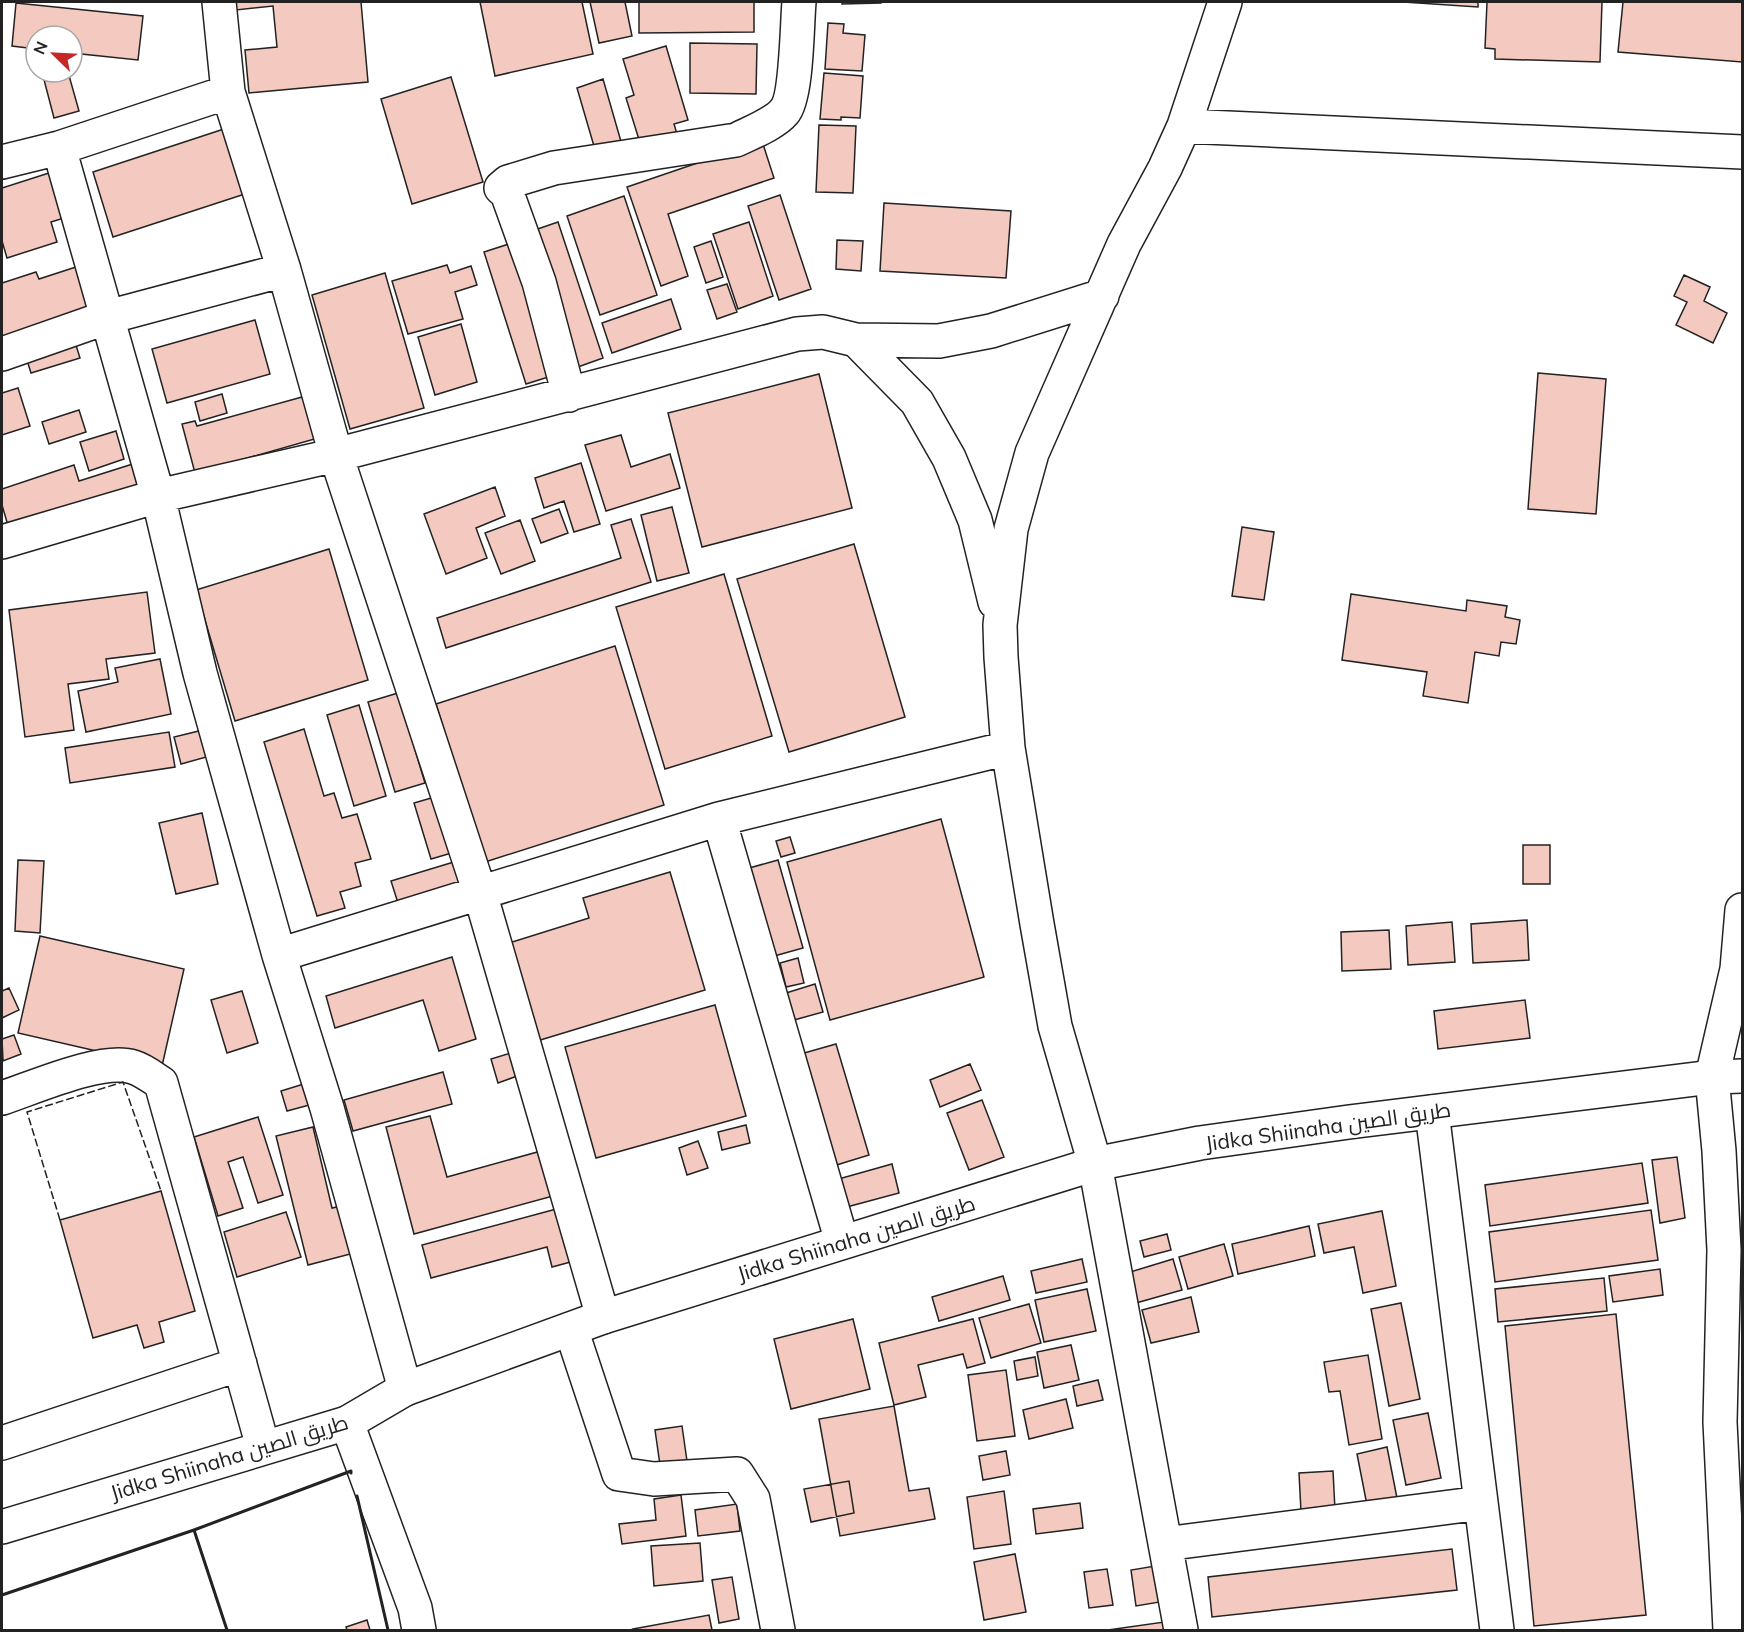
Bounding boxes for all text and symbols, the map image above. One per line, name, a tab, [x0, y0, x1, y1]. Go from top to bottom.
north arrow	[24, 24, 84, 84]
text: N	[29, 38, 52, 57]
street label: Jidka Shiinaha طريق الصين	[1204, 1096, 1453, 1157]
street label: Jidka Shiinaha طريق الصين	[734, 1189, 979, 1288]
street label: Jidka Shiinaha طريق الصين	[107, 1408, 352, 1507]

